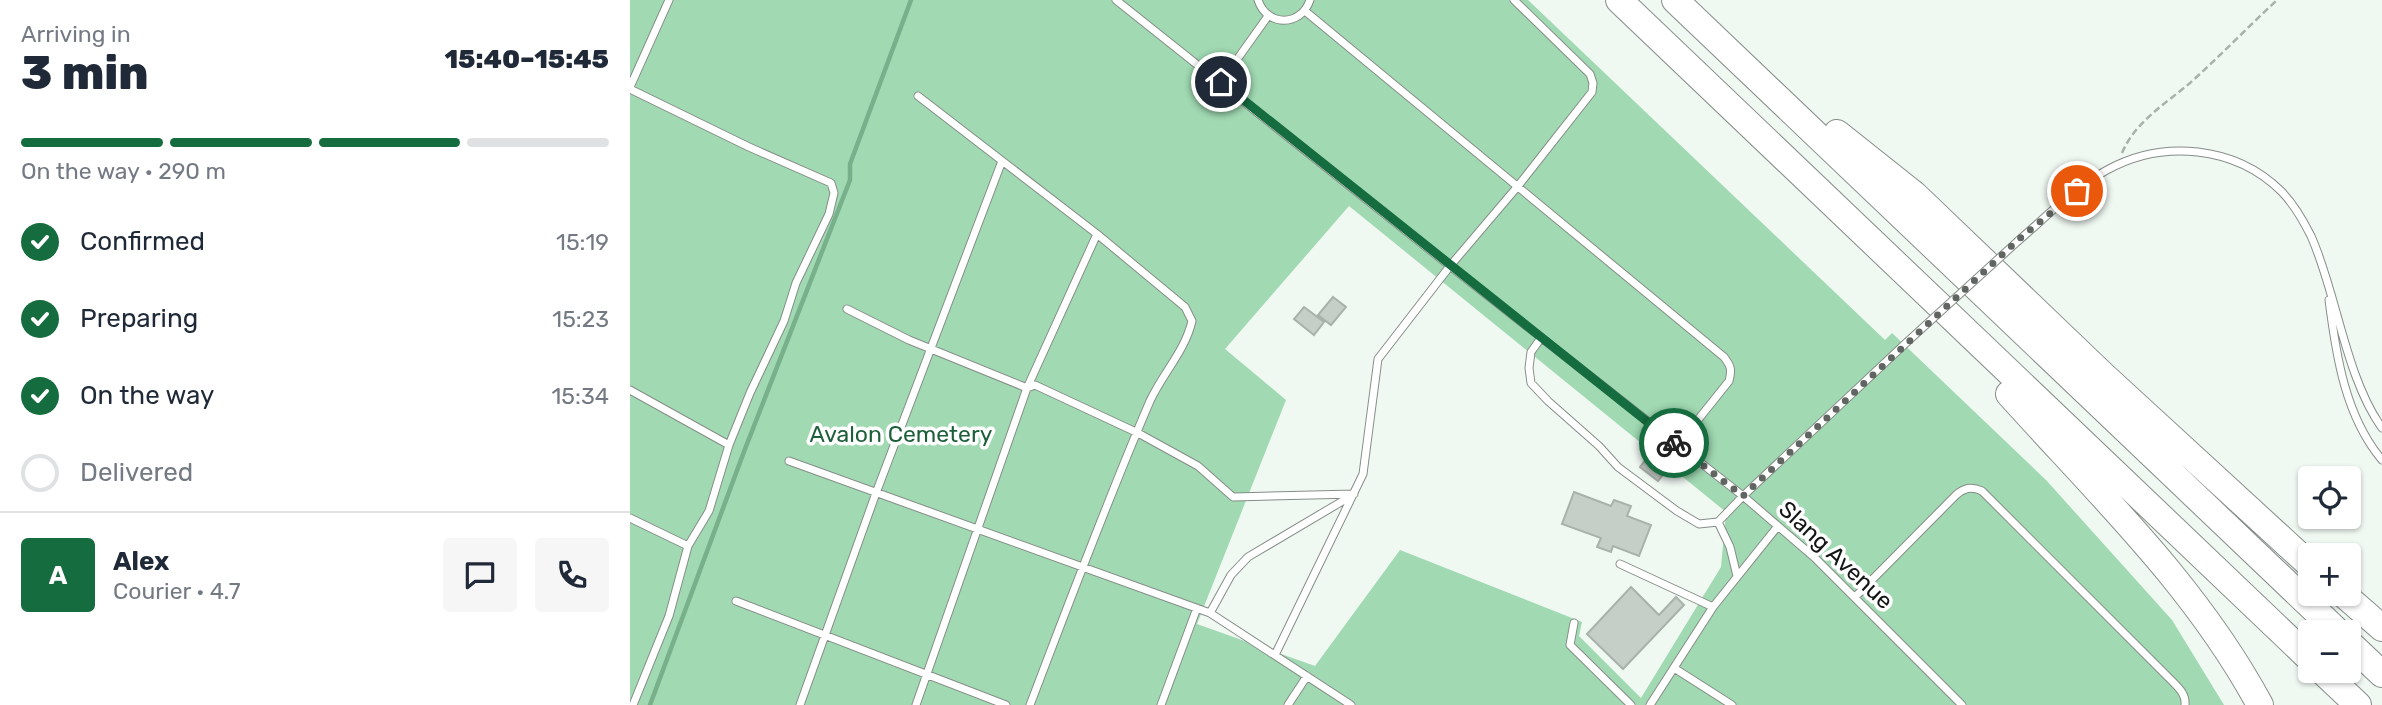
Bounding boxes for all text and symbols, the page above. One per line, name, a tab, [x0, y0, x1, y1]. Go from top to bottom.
text: Arriving in	[21, 20, 131, 48]
text: 15:40–15:45	[444, 44, 609, 75]
text: 3 min	[21, 46, 149, 101]
pin	[1191, 52, 1251, 112]
icon: home	[1202, 63, 1240, 101]
text: On the way · 290 m	[21, 157, 226, 185]
pin	[2047, 161, 2107, 221]
icon: bag	[2058, 172, 2096, 210]
icon: check	[21, 223, 59, 261]
text: Confirmed	[80, 226, 205, 257]
text: 15:19	[556, 228, 609, 256]
icon: check	[21, 300, 59, 338]
text: Preparing	[80, 303, 198, 334]
text: 15:23	[552, 305, 609, 333]
icon: check	[21, 377, 59, 415]
text: On the way	[80, 380, 214, 411]
text: 15:34	[552, 382, 609, 410]
courier	[1639, 408, 1709, 478]
park label: Avalon Cemetery	[810, 420, 993, 448]
icon: bike	[1655, 424, 1693, 462]
text: Delivered	[80, 457, 193, 488]
map controls	[2298, 466, 2361, 683]
button: locate	[2298, 466, 2361, 529]
street label: Slang Avenue	[1773, 495, 1899, 615]
button: chat	[443, 538, 517, 612]
button: phone	[535, 538, 609, 612]
button: +	[2298, 543, 2361, 606]
text: Alex	[113, 546, 169, 577]
text: A	[49, 560, 67, 591]
text: Courier · 4.7	[113, 577, 240, 605]
button: −	[2298, 620, 2361, 683]

